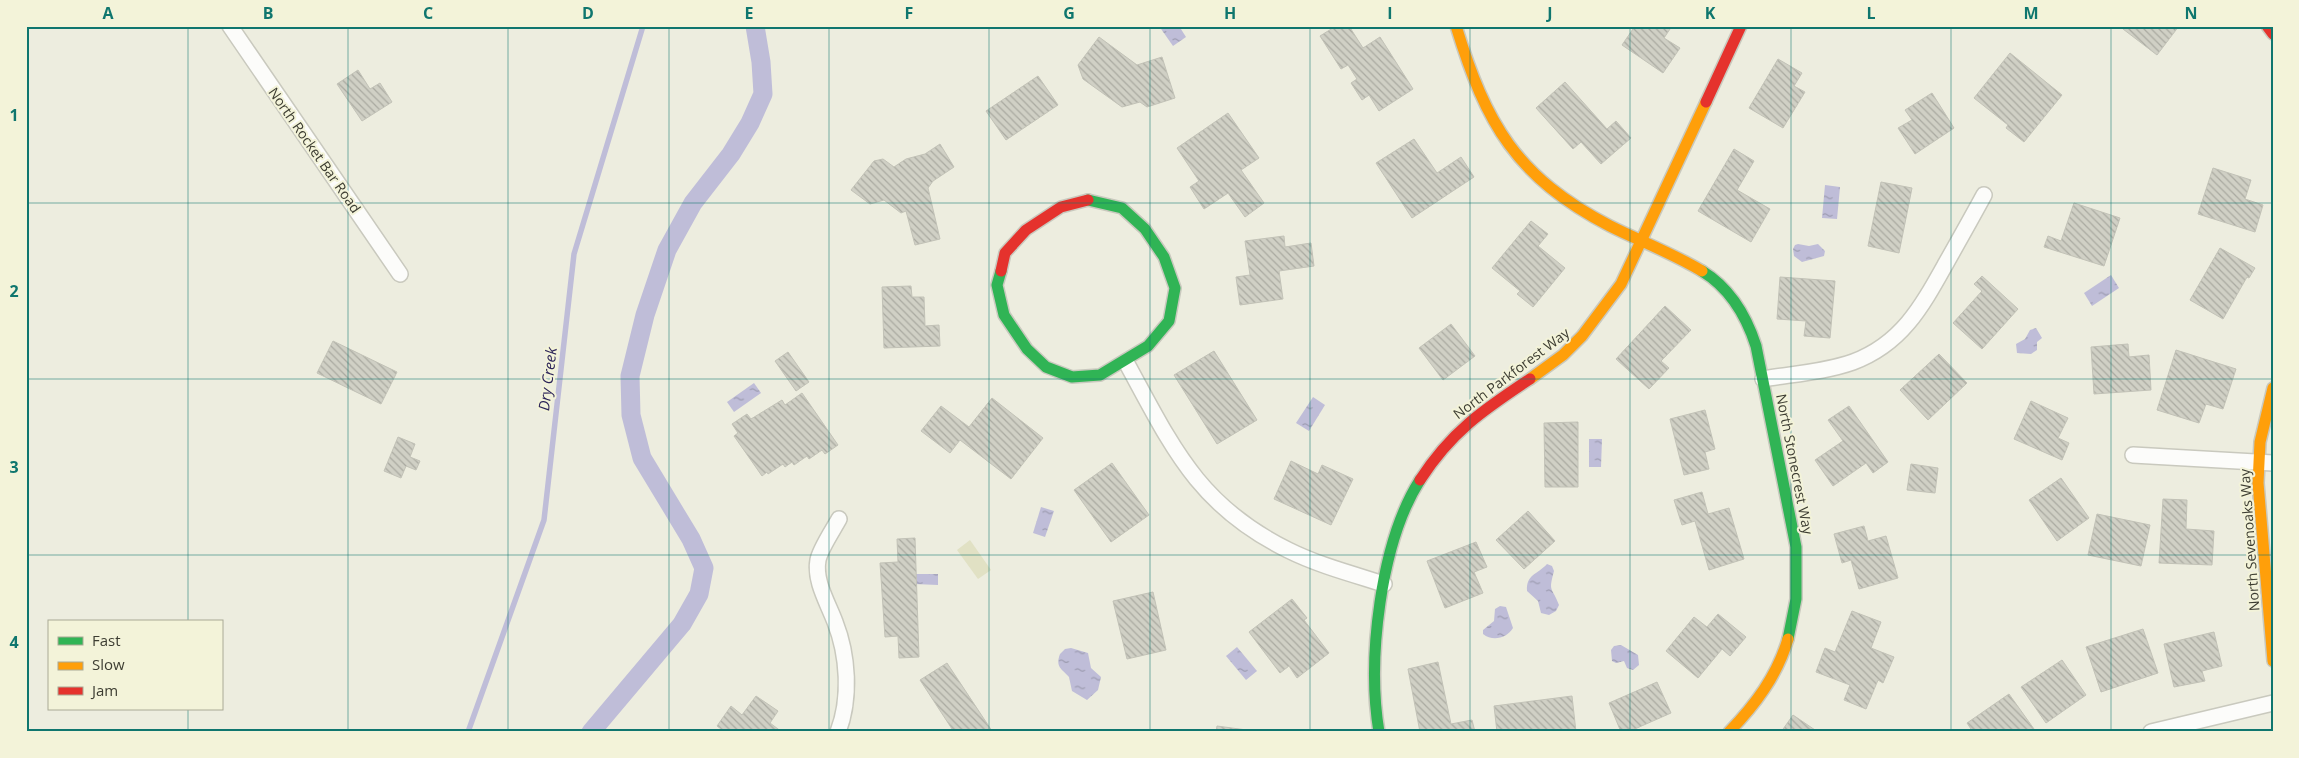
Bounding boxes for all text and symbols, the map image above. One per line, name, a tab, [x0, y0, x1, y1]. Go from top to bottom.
text: A	[102, 2, 114, 24]
text: B	[263, 2, 273, 24]
text: C	[423, 2, 433, 24]
text: D	[582, 2, 594, 24]
text: E	[745, 2, 754, 24]
text: F	[905, 2, 913, 24]
text: G	[1063, 2, 1075, 24]
text: H	[1224, 2, 1236, 24]
text: I	[1387, 2, 1393, 24]
text: J	[1545, 2, 1553, 24]
text: K	[1705, 2, 1716, 24]
text: L	[1866, 2, 1876, 24]
text: M	[2023, 2, 2039, 24]
text: N	[2184, 2, 2198, 24]
street label: North Rocket Bar Road	[264, 83, 366, 217]
text: 1	[9, 104, 19, 126]
text: 2	[9, 280, 19, 302]
street label: North Parkforest Way	[1449, 322, 1574, 423]
water label: Dry Creek	[533, 345, 561, 412]
street label: North Stonecrest Way	[1772, 392, 1818, 537]
text: 3	[9, 456, 19, 478]
street label: North Sevenoaks Way	[2234, 467, 2263, 612]
legend	[48, 620, 222, 710]
text: Fast	[92, 630, 121, 650]
text: 4	[9, 631, 19, 653]
text: Slow	[92, 654, 125, 674]
text: Jam	[90, 680, 118, 700]

